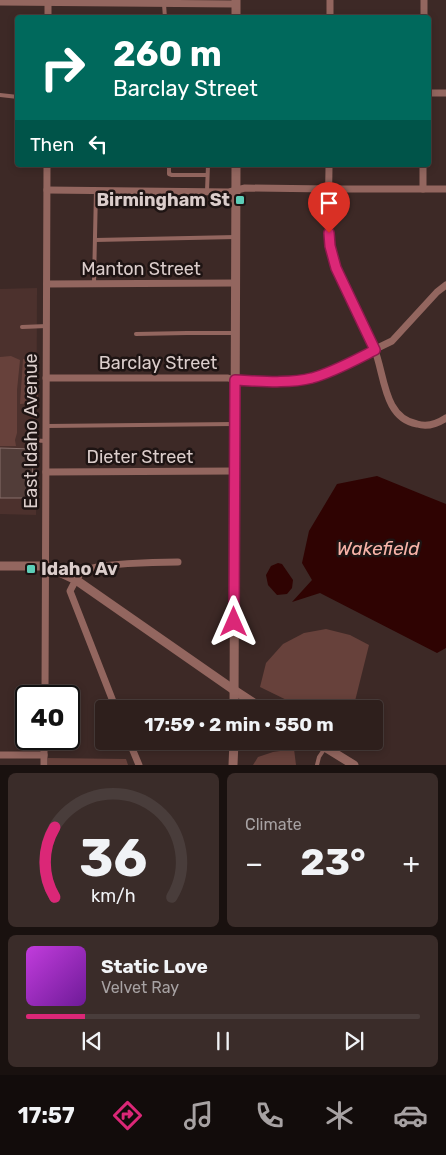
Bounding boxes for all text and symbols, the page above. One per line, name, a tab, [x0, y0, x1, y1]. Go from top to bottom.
text: 260 m	[113, 33, 222, 75]
icon: right	[30, 35, 95, 100]
text: Barclay Street	[113, 75, 258, 102]
icon: left	[84, 130, 112, 158]
text: Then	[30, 133, 74, 156]
pin	[308, 182, 350, 233]
place label: Birmingham St	[96, 189, 230, 211]
icon: arrive	[315, 189, 343, 217]
marker: Birmingham St	[234, 194, 246, 206]
street label: Manton Street	[81, 258, 201, 280]
street label: Barclay Street	[99, 352, 217, 374]
street label: East Idaho Avenue	[20, 353, 42, 509]
street label: Dieter Street	[87, 446, 193, 468]
water label: Wakefield	[337, 537, 420, 560]
place label: Idaho Av	[41, 558, 118, 580]
marker: Idaho Av	[25, 563, 37, 575]
position arrow	[207, 595, 259, 647]
speed limit sign: 40	[15, 685, 80, 750]
text: 17:59 · 2 min · 550 m	[144, 713, 334, 736]
text: Climate	[245, 815, 302, 834]
text: 36	[79, 827, 148, 889]
text: 23°	[300, 839, 366, 885]
text: −	[245, 847, 263, 880]
text: +	[403, 847, 420, 880]
text: km/h	[91, 885, 136, 906]
text: Static Love	[101, 955, 208, 978]
text: Velvet Ray	[101, 978, 179, 997]
icon: previous	[78, 1027, 106, 1055]
icon: pause	[209, 1027, 237, 1055]
icon: next	[340, 1027, 368, 1055]
icon: directions	[110, 1098, 145, 1133]
icon: music	[181, 1098, 216, 1133]
icon: phone	[252, 1098, 287, 1133]
icon: climate	[322, 1098, 357, 1133]
icon: car	[393, 1098, 428, 1133]
text: 17:57	[18, 1102, 75, 1129]

